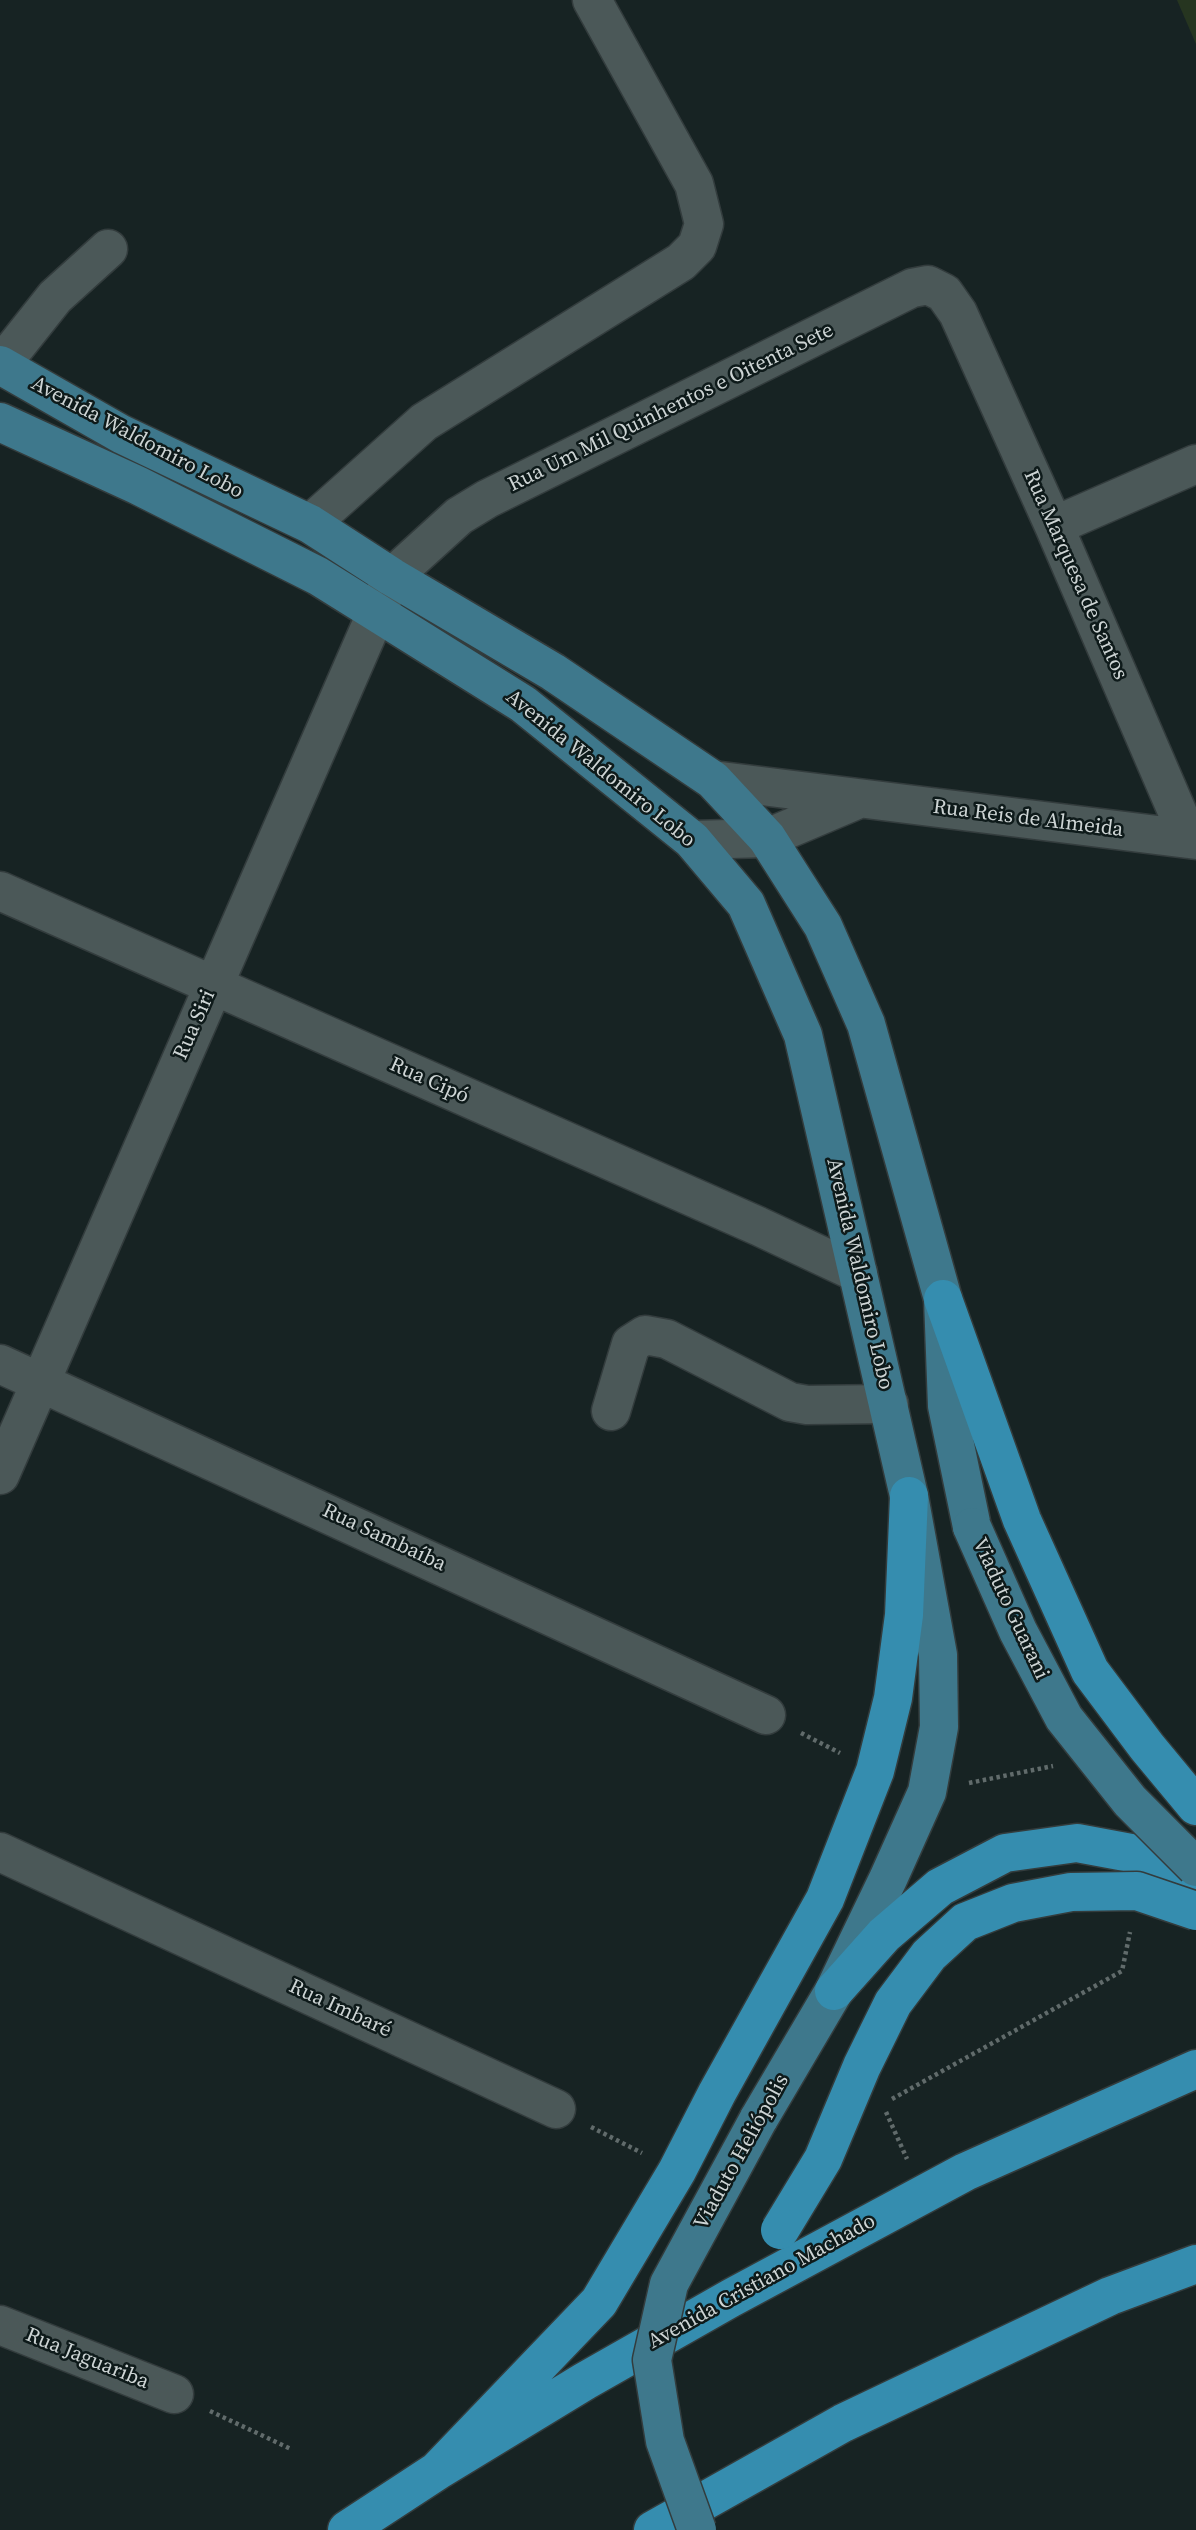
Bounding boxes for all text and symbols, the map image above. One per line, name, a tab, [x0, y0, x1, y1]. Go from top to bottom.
street label: Rua Um Mil Quinhentos e Oitenta Sete	[504, 318, 838, 498]
street label: Avenida Waldomiro Lobo	[27, 371, 247, 505]
street label: Rua Marquesa de Santos	[1017, 466, 1133, 684]
street label: Avenida Waldomiro Lobo	[500, 685, 700, 853]
street label: Rua Reis de Almeida	[931, 795, 1125, 843]
street label: Rua Siri	[169, 986, 221, 1064]
street label: Rua Cipó	[385, 1052, 473, 1110]
street label: Avenida Waldomiro Lobo	[820, 1156, 898, 1392]
street label: Rua Sambaíba	[318, 1498, 450, 1578]
street label: Viaduto Guarani	[966, 1534, 1054, 1684]
street label: Rua Imbaré	[285, 1974, 395, 2044]
street label: Viaduto Heliópolis	[689, 2070, 795, 2234]
street label: Avenida Cristiano Machado	[644, 2209, 880, 2355]
street label: Rua Jaguariba	[22, 2323, 152, 2395]

